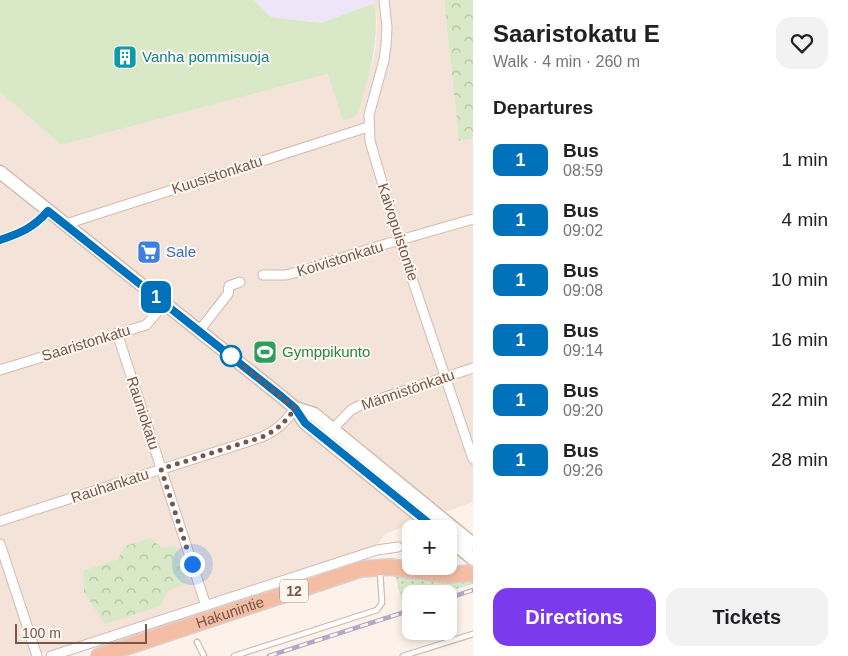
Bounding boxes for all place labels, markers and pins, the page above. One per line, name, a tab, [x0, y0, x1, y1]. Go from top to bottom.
building icon: Vanha pommisuoja	[112, 44, 138, 70]
place label: Vanha pommisuoja	[142, 48, 270, 65]
supermarket icon: Sale	[136, 239, 162, 265]
place label: Sale	[166, 243, 196, 260]
sports icon: Gymppikunto	[252, 339, 278, 365]
place label: Gymppikunto	[282, 343, 370, 360]
unlabelled marker	[220, 345, 242, 367]

